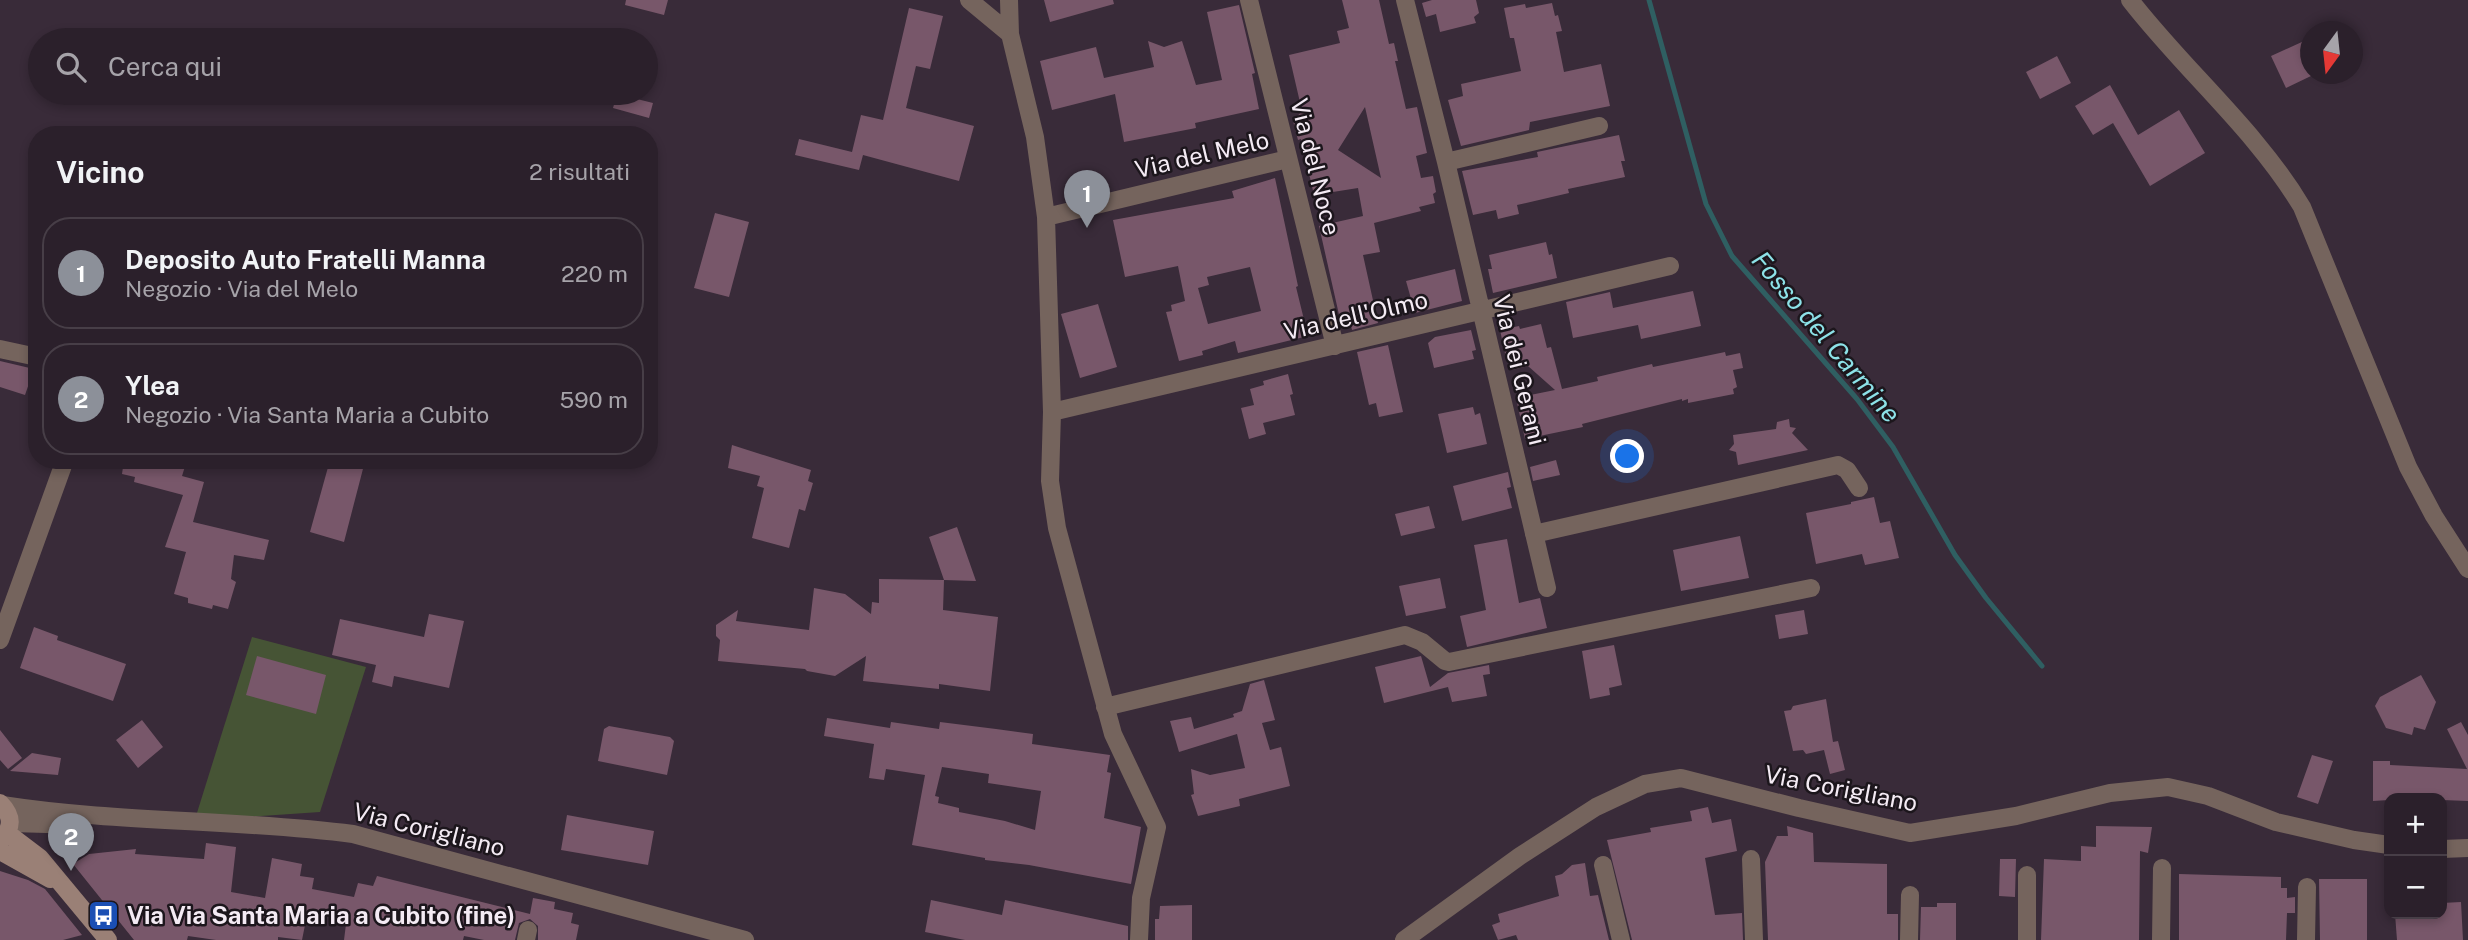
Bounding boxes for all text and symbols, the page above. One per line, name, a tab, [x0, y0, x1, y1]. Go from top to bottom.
north arrow	[2300, 21, 2363, 84]
search box	[28, 28, 658, 105]
icon: search	[52, 48, 90, 86]
text: Cerca qui	[108, 51, 222, 82]
street label: Via del Noce	[1285, 95, 1346, 238]
street label: Via del Melo	[1132, 125, 1272, 183]
text: Vicino	[56, 154, 145, 190]
text: 2 risultati	[529, 158, 630, 185]
pin: 1	[1064, 170, 1110, 228]
text: Deposito Auto Fratelli Manna	[125, 244, 486, 275]
water label: Fosso del Carmine	[1746, 245, 1907, 429]
text: 1	[76, 260, 86, 287]
text: 220 m	[561, 260, 628, 287]
text: Negozio · Via del Melo	[125, 275, 358, 302]
street label: Via dell'Olmo	[1281, 285, 1430, 345]
street label: Via dei Gerani	[1488, 292, 1552, 448]
text: Ylea	[125, 370, 180, 401]
text: 2	[74, 386, 88, 413]
text: 590 m	[559, 386, 628, 413]
text: Negozio · Via Santa Maria a Cubito	[125, 401, 489, 428]
your location	[1610, 439, 1644, 473]
street label: Via Corigliano	[1762, 759, 1920, 817]
map controls	[2384, 793, 2447, 919]
button: +	[2384, 793, 2447, 856]
street label: Via Corigliano	[351, 797, 508, 861]
pin: 2	[48, 813, 94, 871]
button: −	[2384, 856, 2447, 919]
bus stop icon: Via Via Santa Maria a Cubito (fine)	[87, 899, 121, 933]
place label: Via Via Santa Maria a Cubito (fine)	[127, 901, 515, 929]

